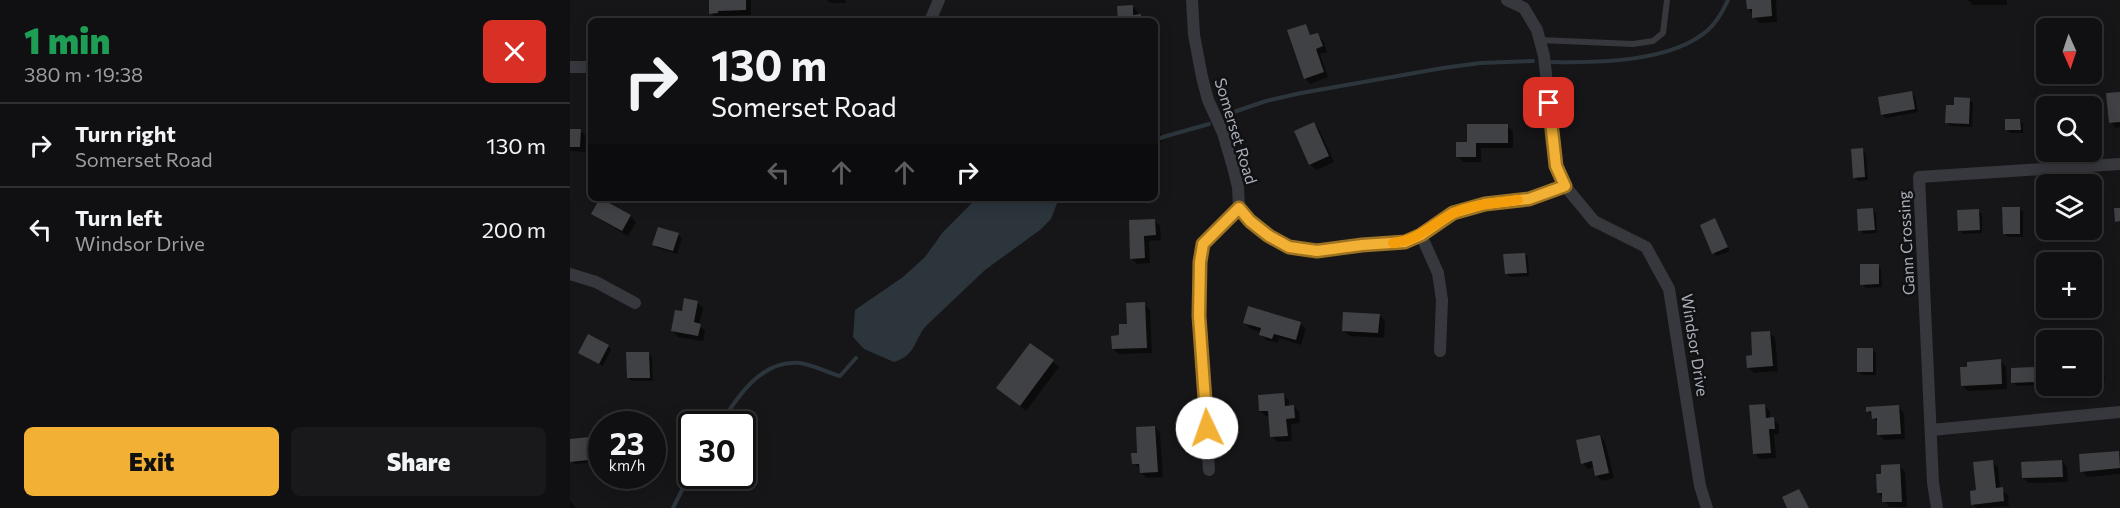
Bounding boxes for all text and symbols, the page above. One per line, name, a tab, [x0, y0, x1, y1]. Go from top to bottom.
text: 1 min	[24, 17, 110, 61]
north arrow	[2036, 18, 2102, 84]
map controls	[2036, 18, 2102, 396]
button: close	[483, 20, 546, 83]
text: 130 m	[711, 38, 827, 90]
icon: right	[612, 42, 690, 120]
text: 380 m · 19:38	[24, 62, 143, 86]
street label: Somerset Road	[1211, 75, 1262, 186]
pin	[1523, 77, 1574, 128]
icon: arrive	[1532, 86, 1565, 119]
text: Somerset Road	[711, 90, 897, 123]
button: search	[2036, 96, 2102, 162]
text: Turn right	[75, 120, 176, 147]
icon: right	[24, 129, 57, 162]
text: 130 m	[486, 132, 546, 159]
text: Somerset Road	[75, 147, 213, 171]
icon: left	[762, 156, 795, 189]
icon: ahead	[825, 156, 858, 189]
icon: ahead	[888, 156, 921, 189]
icon: right	[951, 156, 984, 189]
button: layers	[2036, 174, 2102, 240]
street label: Gann Crossing	[1893, 190, 1918, 296]
text: Turn left	[75, 204, 162, 231]
icon: left	[24, 213, 57, 246]
text: 200 m	[482, 216, 546, 243]
text: Windsor Drive	[75, 231, 205, 255]
button: +	[2036, 252, 2102, 318]
street label: Windsor Drive	[1678, 292, 1713, 398]
button: −	[2036, 330, 2102, 396]
position arrow	[1175, 396, 1239, 460]
speed limit sign: 30	[678, 411, 756, 489]
text: 23	[610, 424, 644, 461]
button: Exit	[24, 427, 279, 496]
button: Share	[291, 427, 546, 496]
text: km/h	[609, 456, 645, 474]

